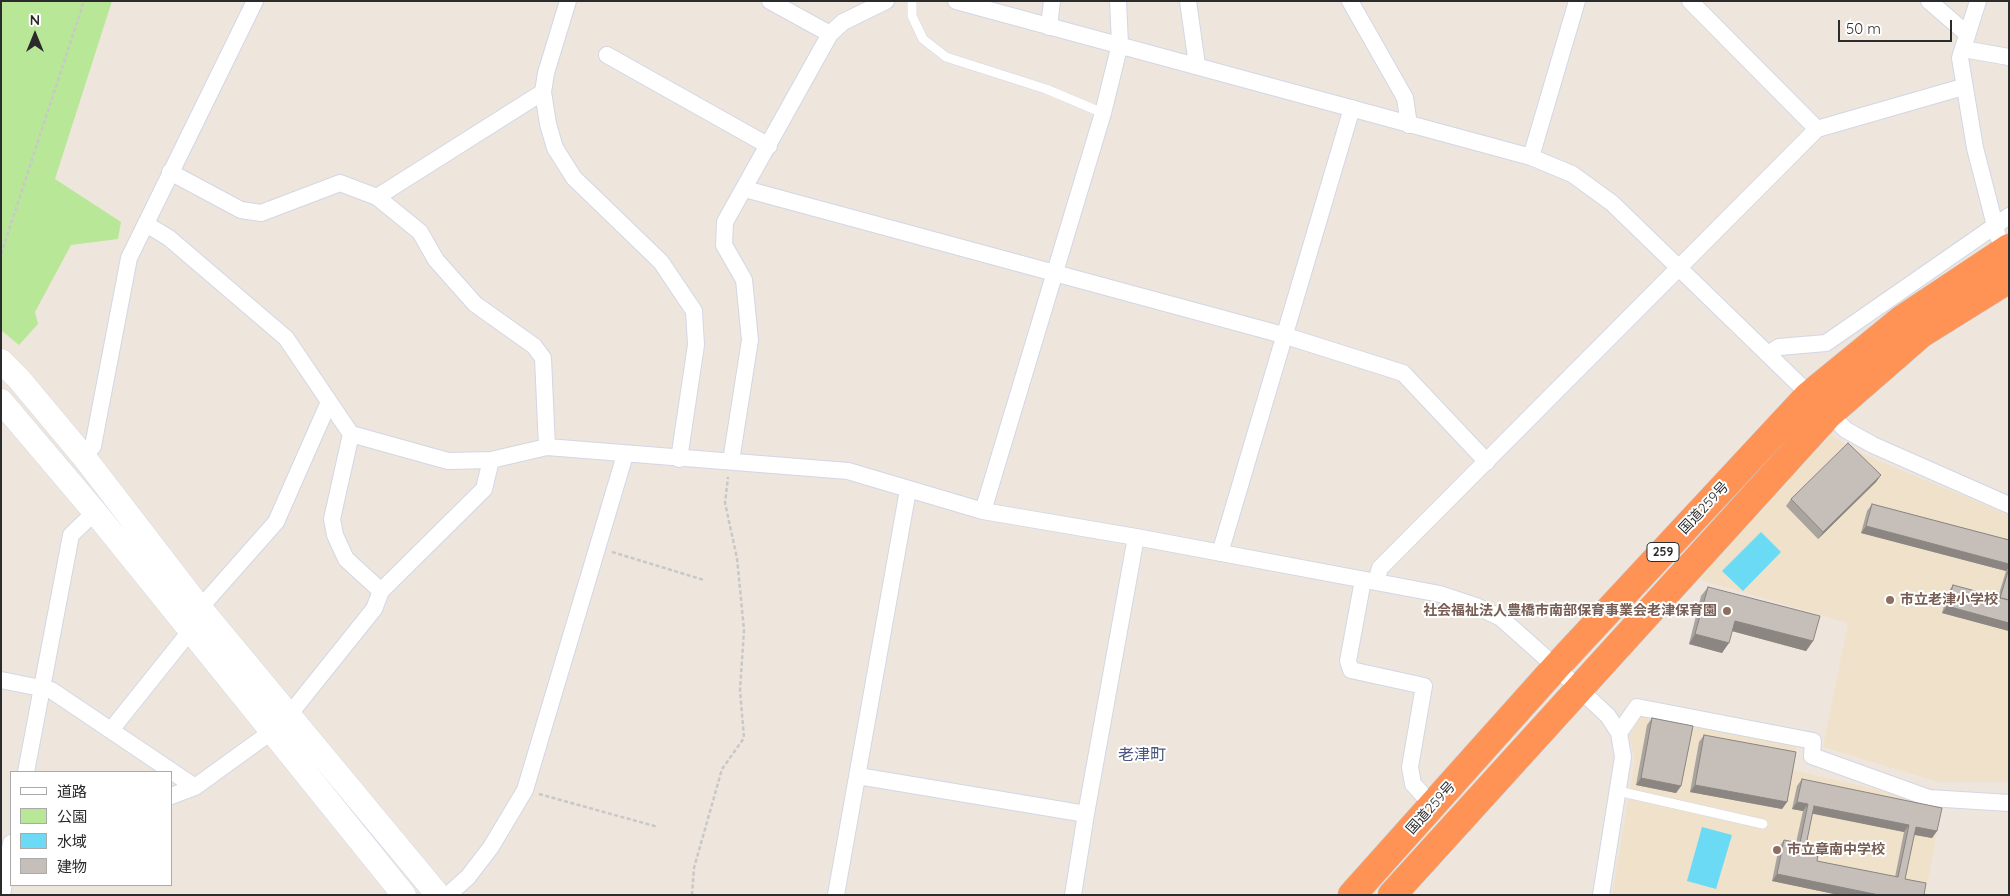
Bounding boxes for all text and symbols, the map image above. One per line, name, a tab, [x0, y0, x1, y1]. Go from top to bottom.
north arrow	[10, 10, 60, 60]
scale bar	[1840, 10, 1954, 42]
text: N	[30, 11, 40, 29]
text: 50 m	[1846, 19, 1881, 38]
street label: 国道259号	[1676, 478, 1732, 538]
road number: 259	[1647, 542, 1679, 562]
place label: 市立老津小学校	[1900, 592, 1998, 608]
marker: 市立老津小学校	[1884, 594, 1896, 606]
place label: 社会福祉法人豊橋市南部保育事業会老津保育園	[1423, 603, 1717, 619]
marker: 社会福祉法人豊橋市南部保育事業会老津保育園	[1721, 605, 1733, 617]
district label: 老津町	[1118, 745, 1166, 765]
legend	[10, 771, 172, 886]
street label: 国道259号	[1403, 778, 1459, 838]
text: 道路	[57, 782, 87, 801]
text: 公園	[57, 807, 87, 826]
text: 水域	[57, 832, 87, 851]
place label: 市立章南中学校	[1787, 842, 1885, 858]
marker: 市立章南中学校	[1771, 844, 1783, 856]
text: 建物	[57, 857, 87, 876]

